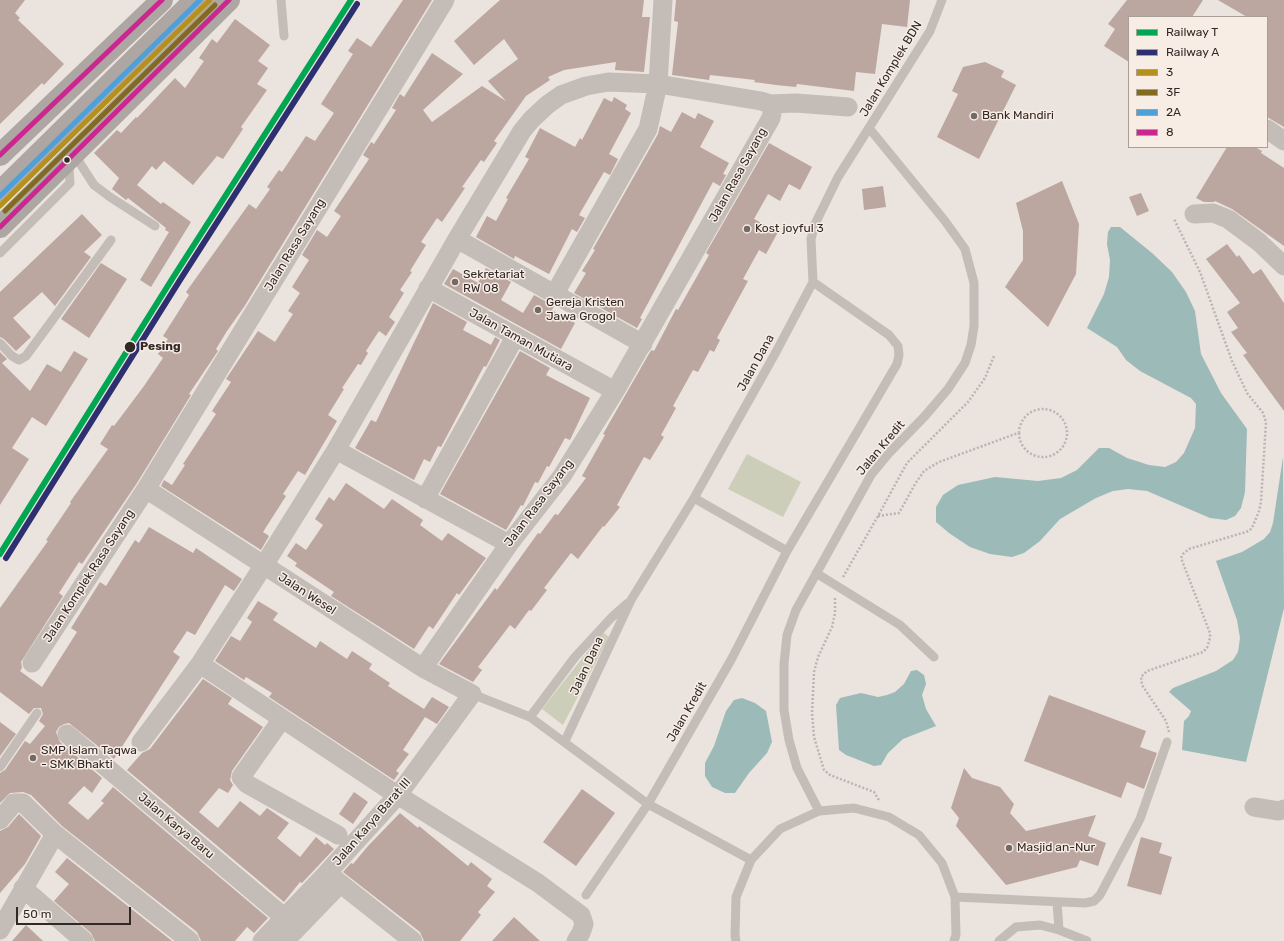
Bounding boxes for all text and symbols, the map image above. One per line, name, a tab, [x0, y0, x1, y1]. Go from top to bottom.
legend	[1128, 16, 1268, 148]
street label: Jalan Komplek BDN	[857, 19, 925, 119]
text: Railway T	[1166, 25, 1218, 39]
text: Railway A	[1166, 45, 1219, 59]
text: 3	[1166, 65, 1173, 79]
text: 3F	[1166, 85, 1180, 99]
text: 2A	[1166, 105, 1181, 119]
place label: Bank Mandiri	[982, 109, 1054, 123]
marker: Bank Mandiri	[969, 111, 979, 121]
street label: Jalan Rasa Sayang	[706, 125, 770, 225]
text: 8	[1166, 125, 1174, 139]
unlabelled marker	[62, 155, 72, 165]
street label: Jalan Rasa Sayang	[262, 196, 328, 294]
place label: Kost joyful 3	[755, 222, 824, 236]
marker: Kost joyful 3	[742, 224, 752, 234]
place label: Sekretariat RW 08	[463, 268, 525, 296]
marker: Sekretariat RW 08	[450, 277, 460, 287]
place label: Gereja Kristen Jawa Grogol	[546, 296, 624, 324]
marker: Gereja Kristen Jawa Grogol	[533, 305, 543, 315]
street label: Jalan Taman Mutiara	[467, 306, 575, 374]
street label: Jalan Dana	[734, 332, 778, 394]
marker: Pesing	[123, 340, 137, 354]
place label: Pesing	[140, 340, 181, 354]
street label: Jalan Kredit	[854, 418, 908, 478]
street label: Jalan Rasa Sayang	[502, 457, 576, 549]
street label: Jalan Komplek Rasa Sayang	[41, 507, 137, 645]
street label: Jalan Wesel	[275, 570, 339, 618]
street label: Jalan Dana	[567, 635, 607, 697]
street label: Jalan Kredit	[664, 679, 710, 745]
place label: SMP Islam Taqwa - SMK Bhakti	[41, 744, 137, 772]
marker: SMP Islam Taqwa - SMK Bhakti	[28, 753, 38, 763]
street label: Jalan Karya Barat III	[330, 775, 414, 869]
street label: Jalan Karya Baru	[135, 790, 217, 862]
place label: Masjid an-Nur	[1017, 841, 1095, 855]
marker: Masjid an-Nur	[1004, 843, 1014, 853]
scale bar	[18, 899, 133, 925]
text: 50 m	[23, 907, 51, 921]

